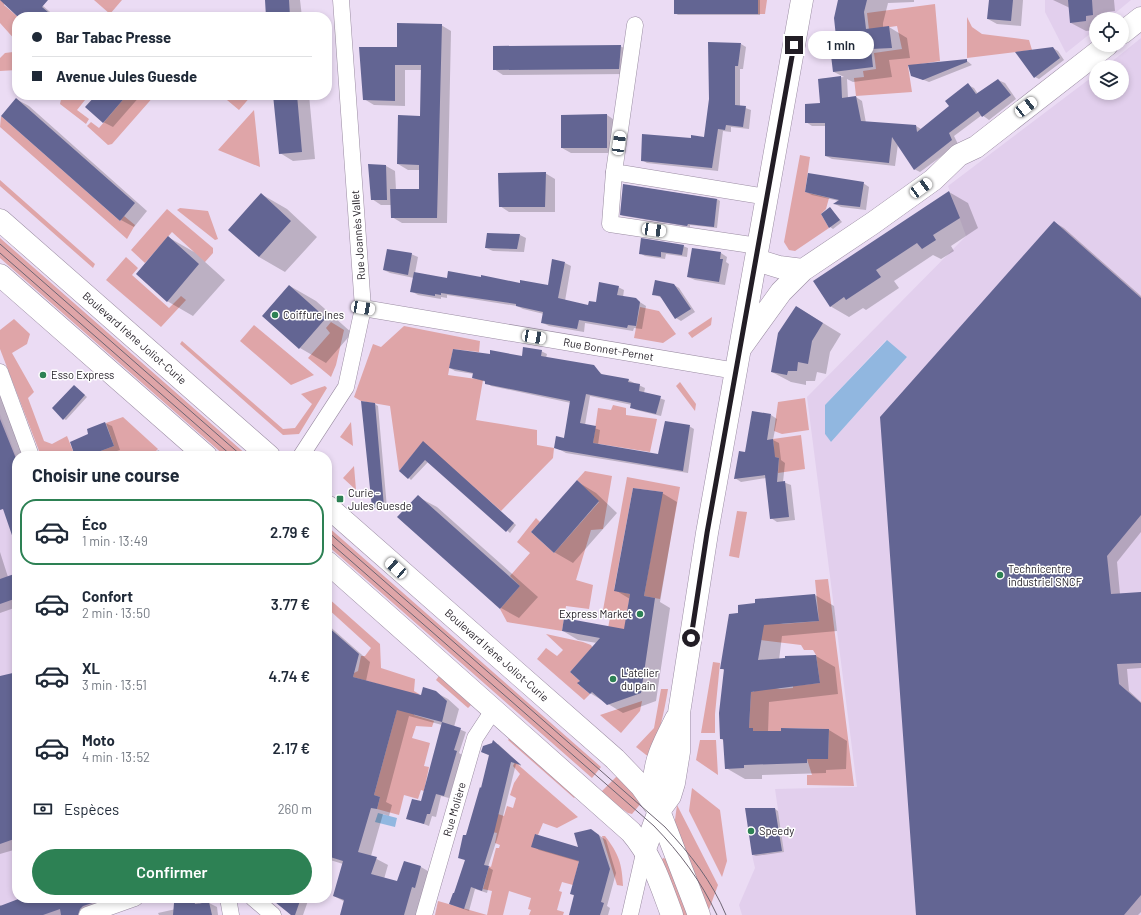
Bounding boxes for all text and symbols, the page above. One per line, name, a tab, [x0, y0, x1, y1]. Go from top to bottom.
map controls	[1089, 12, 1129, 100]
button: locate	[1089, 12, 1129, 52]
text: Bar Tabac Presse	[56, 28, 171, 46]
callout: 1 min	[808, 31, 874, 59]
route end	[785, 36, 803, 54]
text: 1 min	[827, 37, 855, 53]
button: layers	[1089, 60, 1129, 100]
text: Avenue Jules Guesde	[56, 67, 197, 85]
car	[1013, 95, 1039, 119]
car	[611, 130, 627, 156]
car	[908, 176, 934, 200]
street label: Rue Joannès Vallet	[348, 190, 367, 280]
car	[641, 222, 667, 238]
street label: Boulevard Irène Joliot-Curie	[80, 289, 190, 387]
car	[350, 300, 376, 316]
place label: Coiffure Ines	[283, 308, 344, 321]
marker: Coiffure Ines	[270, 310, 280, 320]
car	[521, 329, 547, 345]
street label: Rue Bonnet-Pernet	[563, 335, 655, 363]
place label: Esso Express	[51, 368, 114, 381]
marker: Esso Express	[38, 370, 48, 380]
text: Choisir une course	[32, 464, 180, 486]
place label: Curie - Jules Guesde	[348, 486, 412, 512]
marker: Curie - Jules Guesde	[335, 494, 345, 504]
icon: car	[34, 514, 70, 550]
text: Éco	[82, 515, 107, 533]
text: 2.79 €	[270, 523, 310, 541]
text: 1 min · 13:49	[82, 533, 148, 549]
car	[383, 556, 409, 580]
place label: Technicentre industriel SNCF	[1008, 562, 1082, 588]
marker: Technicentre industriel SNCF	[995, 570, 1005, 580]
icon: car	[34, 586, 70, 622]
text: Confort	[82, 587, 133, 605]
text: 3.77 €	[271, 595, 310, 613]
text: 2 min · 13:50	[82, 605, 150, 621]
street label: Boulevard Irène Joliot-Curie	[443, 606, 552, 704]
place label: Express Market	[559, 607, 632, 620]
marker: Express Market	[635, 609, 645, 619]
route start	[682, 629, 700, 647]
icon: car	[34, 658, 70, 694]
text: XL	[82, 659, 100, 677]
place label: L'atelier du pain	[621, 666, 659, 692]
text: 4.74 €	[269, 667, 310, 685]
marker: L'atelier du pain	[608, 674, 618, 684]
text: 3 min · 13:51	[82, 677, 147, 693]
icon: car	[34, 730, 70, 766]
text: Moto	[82, 731, 115, 749]
text: 2.17 €	[272, 739, 310, 757]
text: 4 min · 13:52	[82, 749, 150, 765]
street label: Rue Molière	[440, 781, 468, 838]
icon: cash	[32, 798, 54, 820]
text: Espèces	[64, 800, 119, 818]
text: 260 m	[278, 801, 312, 817]
place label: Speedy	[759, 824, 794, 837]
marker: Speedy	[746, 826, 756, 836]
button: Confirmer	[32, 849, 312, 895]

